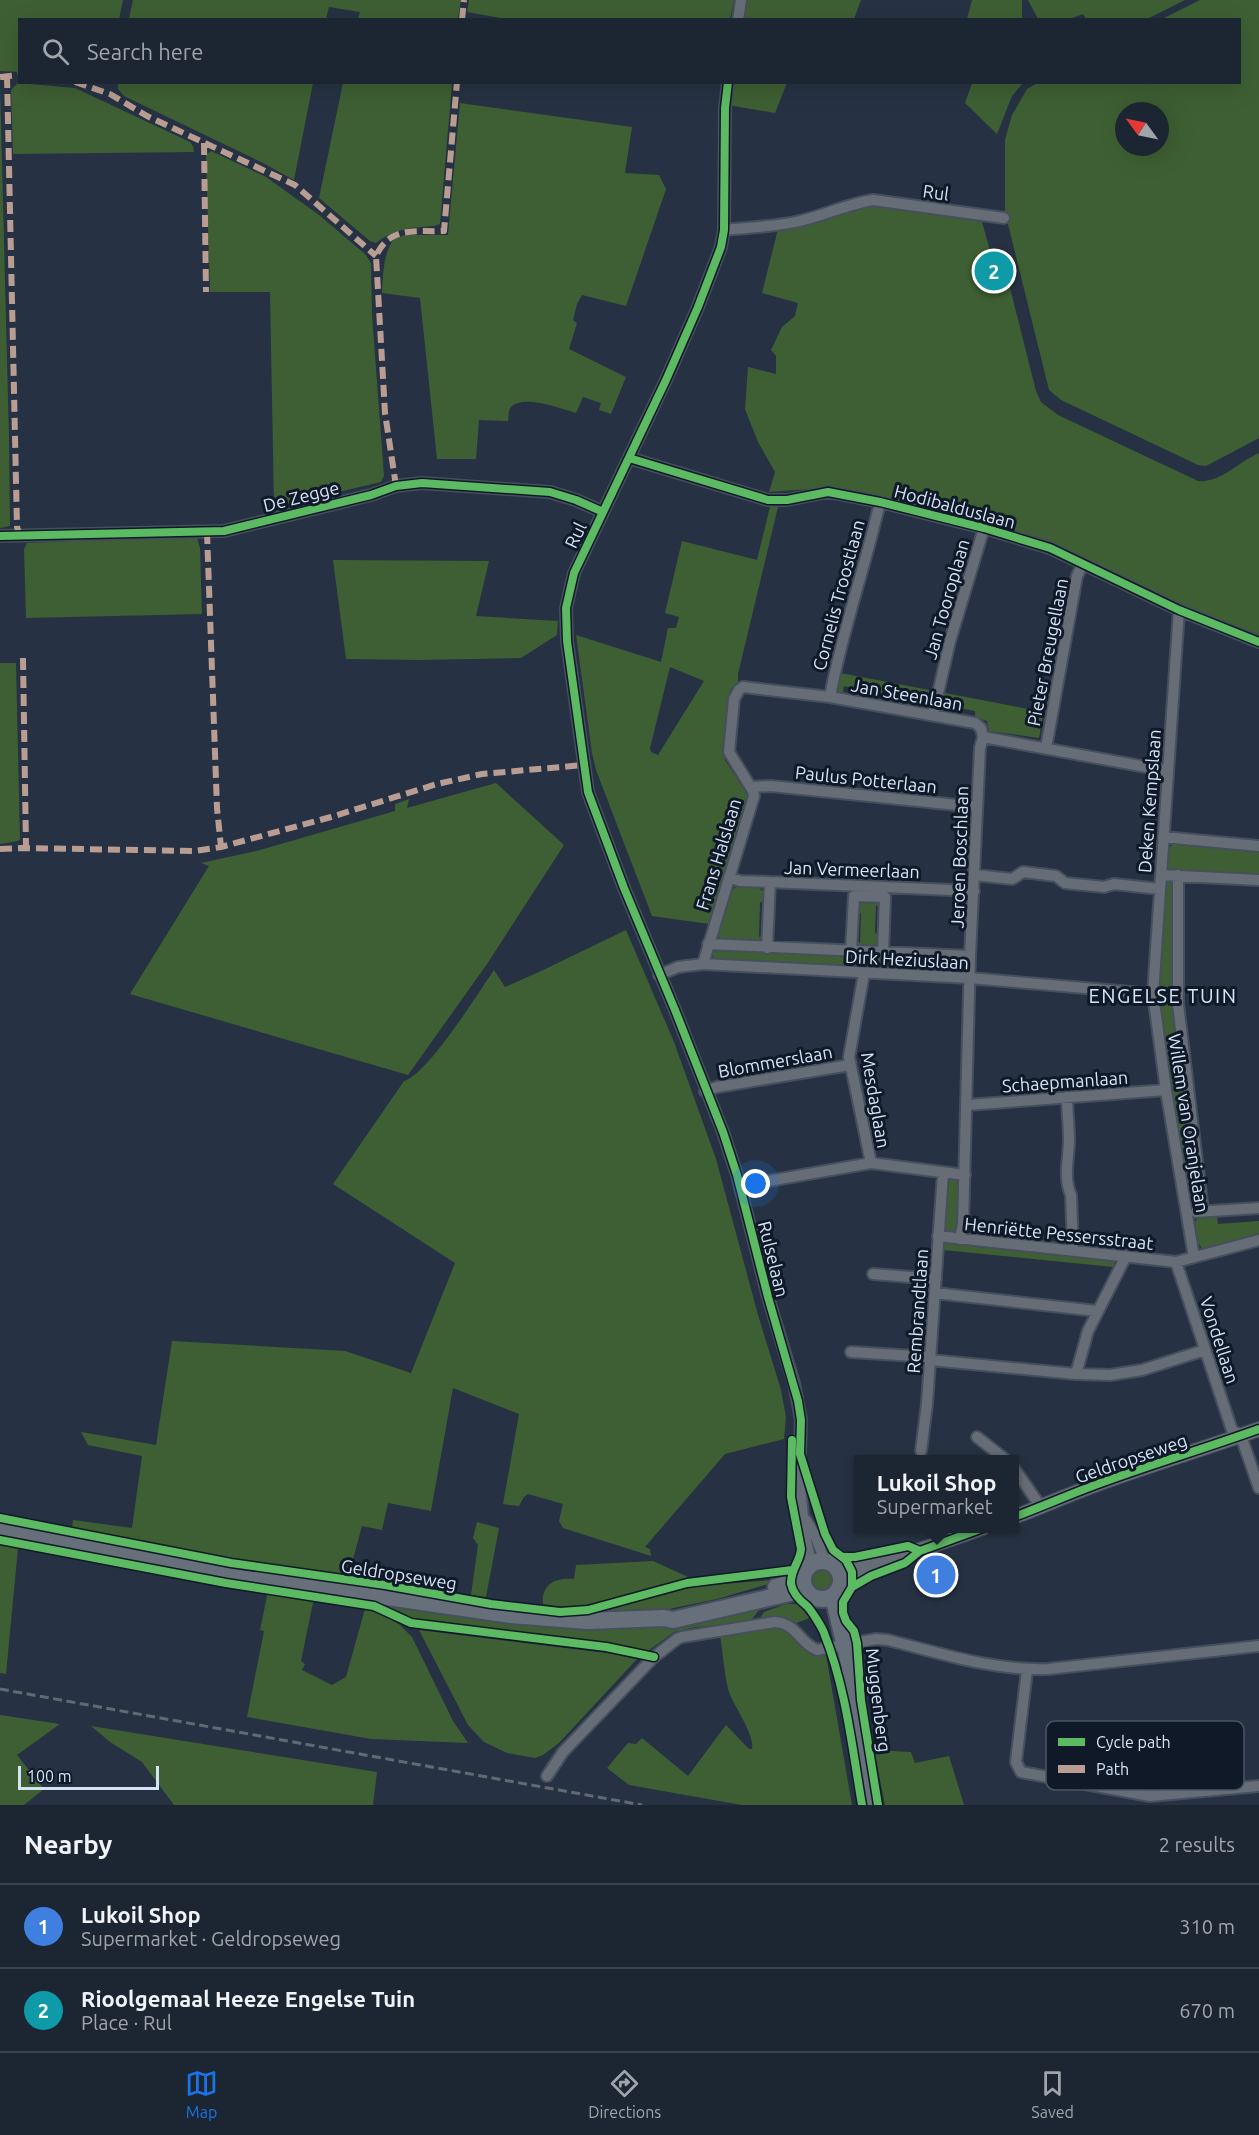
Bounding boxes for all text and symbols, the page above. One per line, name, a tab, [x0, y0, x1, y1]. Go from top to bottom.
search box	[18, 18, 1241, 84]
icon: search	[39, 35, 72, 68]
text: Search here	[87, 39, 203, 64]
north arrow	[1115, 102, 1169, 156]
street label: Rul	[922, 180, 951, 204]
pin: 2	[974, 248, 1014, 294]
street label: De Zegge	[261, 477, 341, 515]
street label: Hodibalduslaan	[892, 480, 1018, 532]
street label: Cornelis Troostlaan	[808, 517, 868, 673]
street label: Rul	[560, 519, 590, 551]
street label: Jan Tooroplaan	[919, 537, 973, 661]
street label: Pieter Breugellaan	[1023, 576, 1071, 728]
street label: Jan Steenlaan	[850, 674, 964, 714]
street label: Deken Kempslaan	[1134, 729, 1164, 873]
street label: Paulus Potterlaan	[794, 762, 938, 796]
street label: Jeroen Boschlaan	[947, 785, 971, 929]
street label: Frans Halslaan	[692, 796, 744, 912]
street label: Jan Vermeerlaan	[784, 857, 920, 881]
street label: Dirk Heziuslaan	[845, 946, 969, 972]
district label: ENGELSE TUIN	[1089, 984, 1237, 1007]
street label: Willem van Oranjelaan	[1165, 1032, 1213, 1214]
street label: Blommerslaan	[716, 1041, 834, 1081]
street label: Mesdaglaan	[858, 1050, 894, 1150]
street label: Schaepmanlaan	[1001, 1067, 1129, 1095]
your location	[741, 1169, 770, 1198]
street label: Henriëtte Pessersstraat	[964, 1213, 1154, 1253]
street label: Rulselaan	[755, 1219, 793, 1299]
street label: Rembrandtlaan	[903, 1248, 931, 1374]
street label: Vondellaan	[1197, 1294, 1243, 1386]
street label: Geldropseweg	[1072, 1430, 1190, 1486]
popup	[854, 1455, 1019, 1533]
text: Lukoil Shop	[877, 1470, 996, 1495]
text: Supermarket	[877, 1495, 993, 1518]
pin: 1	[916, 1552, 956, 1598]
street label: Geldropseweg	[340, 1555, 458, 1593]
street label: Muggenberg	[863, 1647, 895, 1753]
legend	[1046, 1721, 1244, 1790]
text: Cycle path	[1096, 1733, 1171, 1751]
text: Path	[1096, 1760, 1129, 1778]
scale bar	[18, 1763, 159, 1790]
text: 100 m	[27, 1767, 72, 1785]
text: Nearby	[24, 1830, 112, 1859]
text: 2 results	[1159, 1833, 1235, 1856]
text: Lukoil Shop	[81, 1902, 201, 1927]
text: 1	[38, 1915, 49, 1938]
text: 310 m	[1179, 1915, 1235, 1938]
text: Supermarket · Geldropseweg	[81, 1927, 341, 1950]
text: Rioolgemaal Heeze Engelse Tuin	[81, 1986, 415, 2011]
text: 2	[38, 1999, 49, 2022]
text: 670 m	[1179, 1999, 1235, 2022]
text: Place · Rul	[81, 2011, 172, 2034]
tab: Map	[185, 2067, 218, 2121]
tab: Directions	[588, 2067, 661, 2121]
tab: Saved	[1031, 2067, 1074, 2121]

